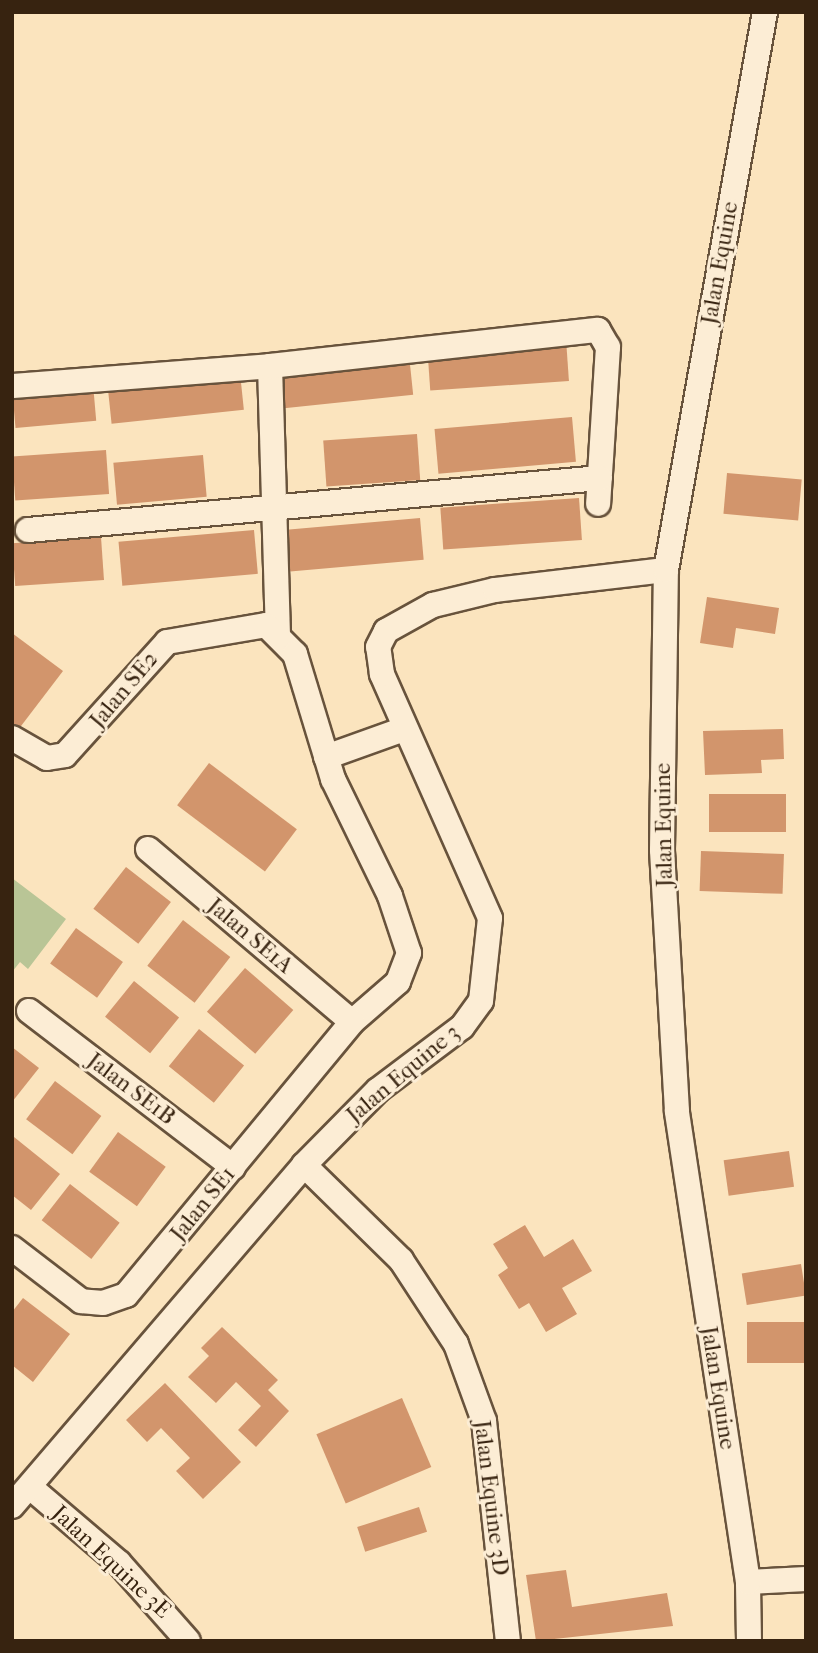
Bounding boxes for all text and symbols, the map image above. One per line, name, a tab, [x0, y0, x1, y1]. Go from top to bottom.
street label: Jalan Equine	[696, 199, 744, 327]
street label: Jalan SE2	[84, 646, 164, 734]
street label: Jalan Equine	[649, 763, 679, 887]
street label: Jalan SE1A	[202, 892, 298, 980]
street label: Jalan Equine 3	[341, 1019, 465, 1129]
street label: Jalan SE1B	[82, 1047, 180, 1131]
street label: Jalan SE1	[165, 1161, 241, 1247]
street label: Jalan Equine	[695, 1324, 741, 1452]
street label: Jalan Equine 3D	[468, 1419, 514, 1577]
street label: Jalan Equine 3E	[46, 1500, 176, 1624]

